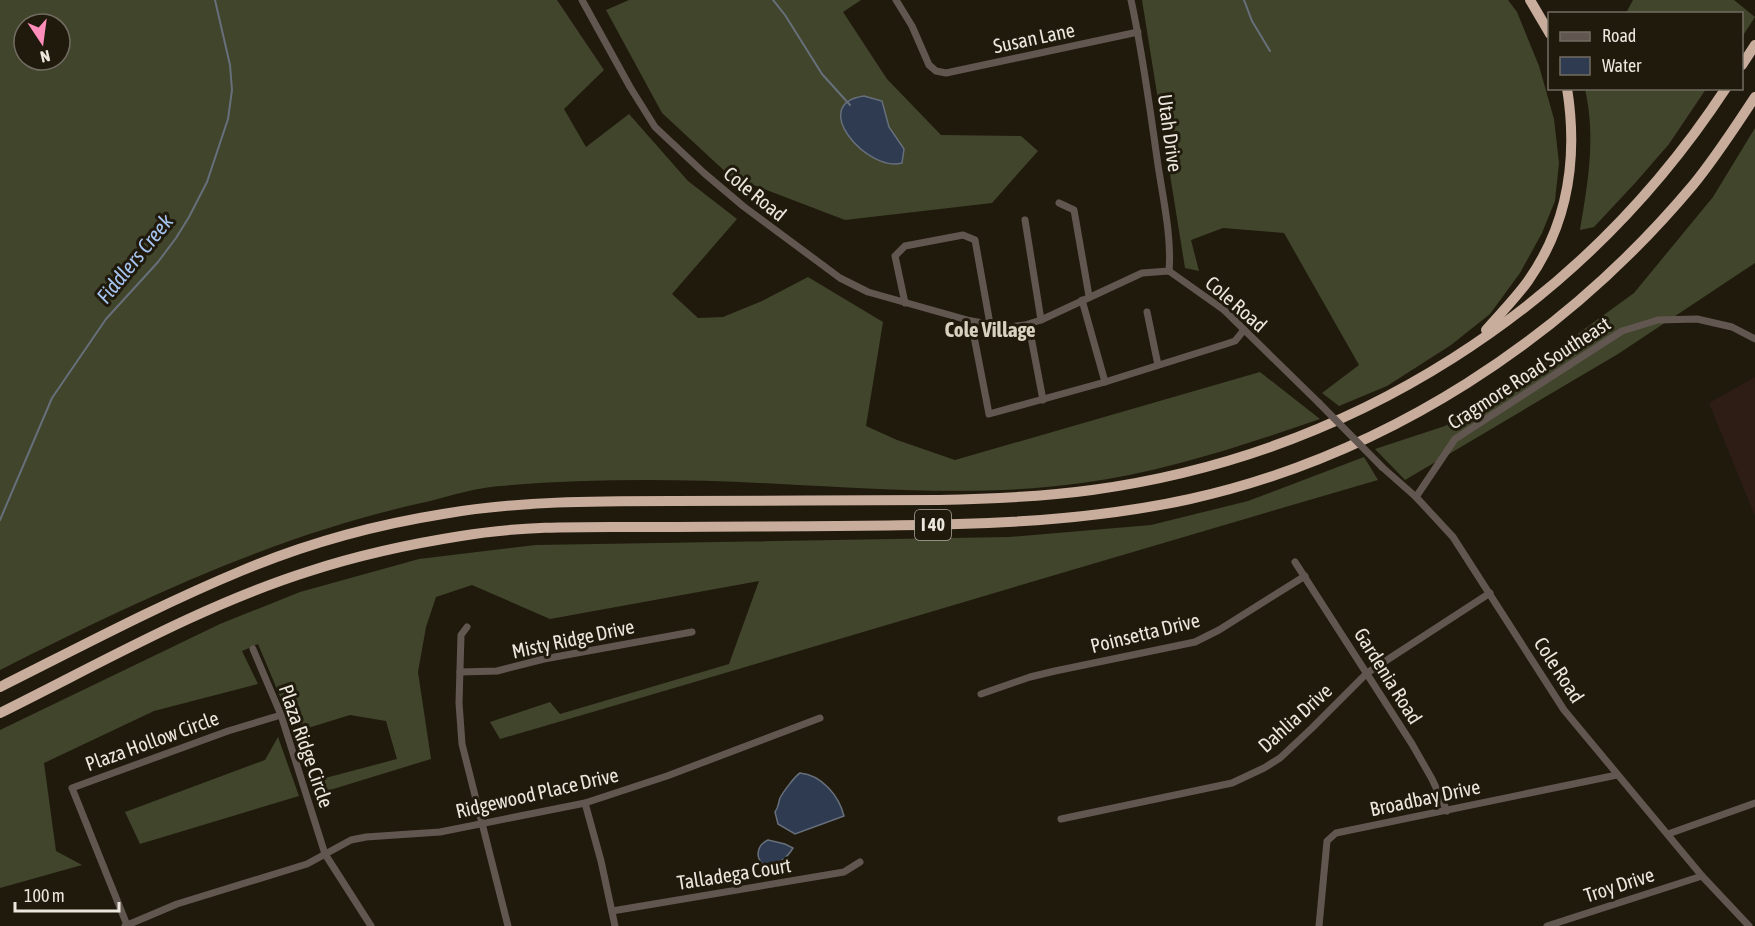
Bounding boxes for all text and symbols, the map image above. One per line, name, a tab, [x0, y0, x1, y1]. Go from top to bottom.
north arrow	[12, 12, 72, 72]
legend	[1548, 12, 1743, 90]
street label: Susan Lane	[991, 18, 1077, 57]
text: Road	[1602, 25, 1636, 46]
text: N	[39, 47, 52, 66]
text: Water	[1602, 55, 1642, 76]
street label: Utah Drive	[1154, 93, 1187, 173]
street label: Cole Road	[720, 162, 791, 226]
water label: Fiddlers Creek	[91, 209, 178, 308]
street label: Cole Road	[1201, 271, 1272, 336]
street label: Cragmore Road Southeast	[1443, 311, 1614, 434]
district label: Cole Village	[944, 317, 1036, 341]
road number: I 40	[915, 510, 951, 540]
street label: Poinsetta Drive	[1088, 608, 1202, 657]
street label: Misty Ridge Drive	[510, 614, 636, 663]
street label: Gardenia Road	[1350, 623, 1427, 728]
street label: Cole Road	[1530, 633, 1589, 707]
street label: Dahlia Drive	[1253, 679, 1336, 757]
street label: Plaza Ridge Circle	[275, 681, 338, 810]
street label: Plaza Hollow Circle	[82, 706, 222, 775]
street label: Ridgewood Place Drive	[453, 763, 621, 822]
street label: Broadbay Drive	[1368, 775, 1482, 820]
street label: Talladega Court	[675, 853, 793, 894]
street label: Troy Drive	[1581, 862, 1657, 907]
scale bar	[15, 875, 118, 913]
text: 100 m	[24, 885, 65, 906]

